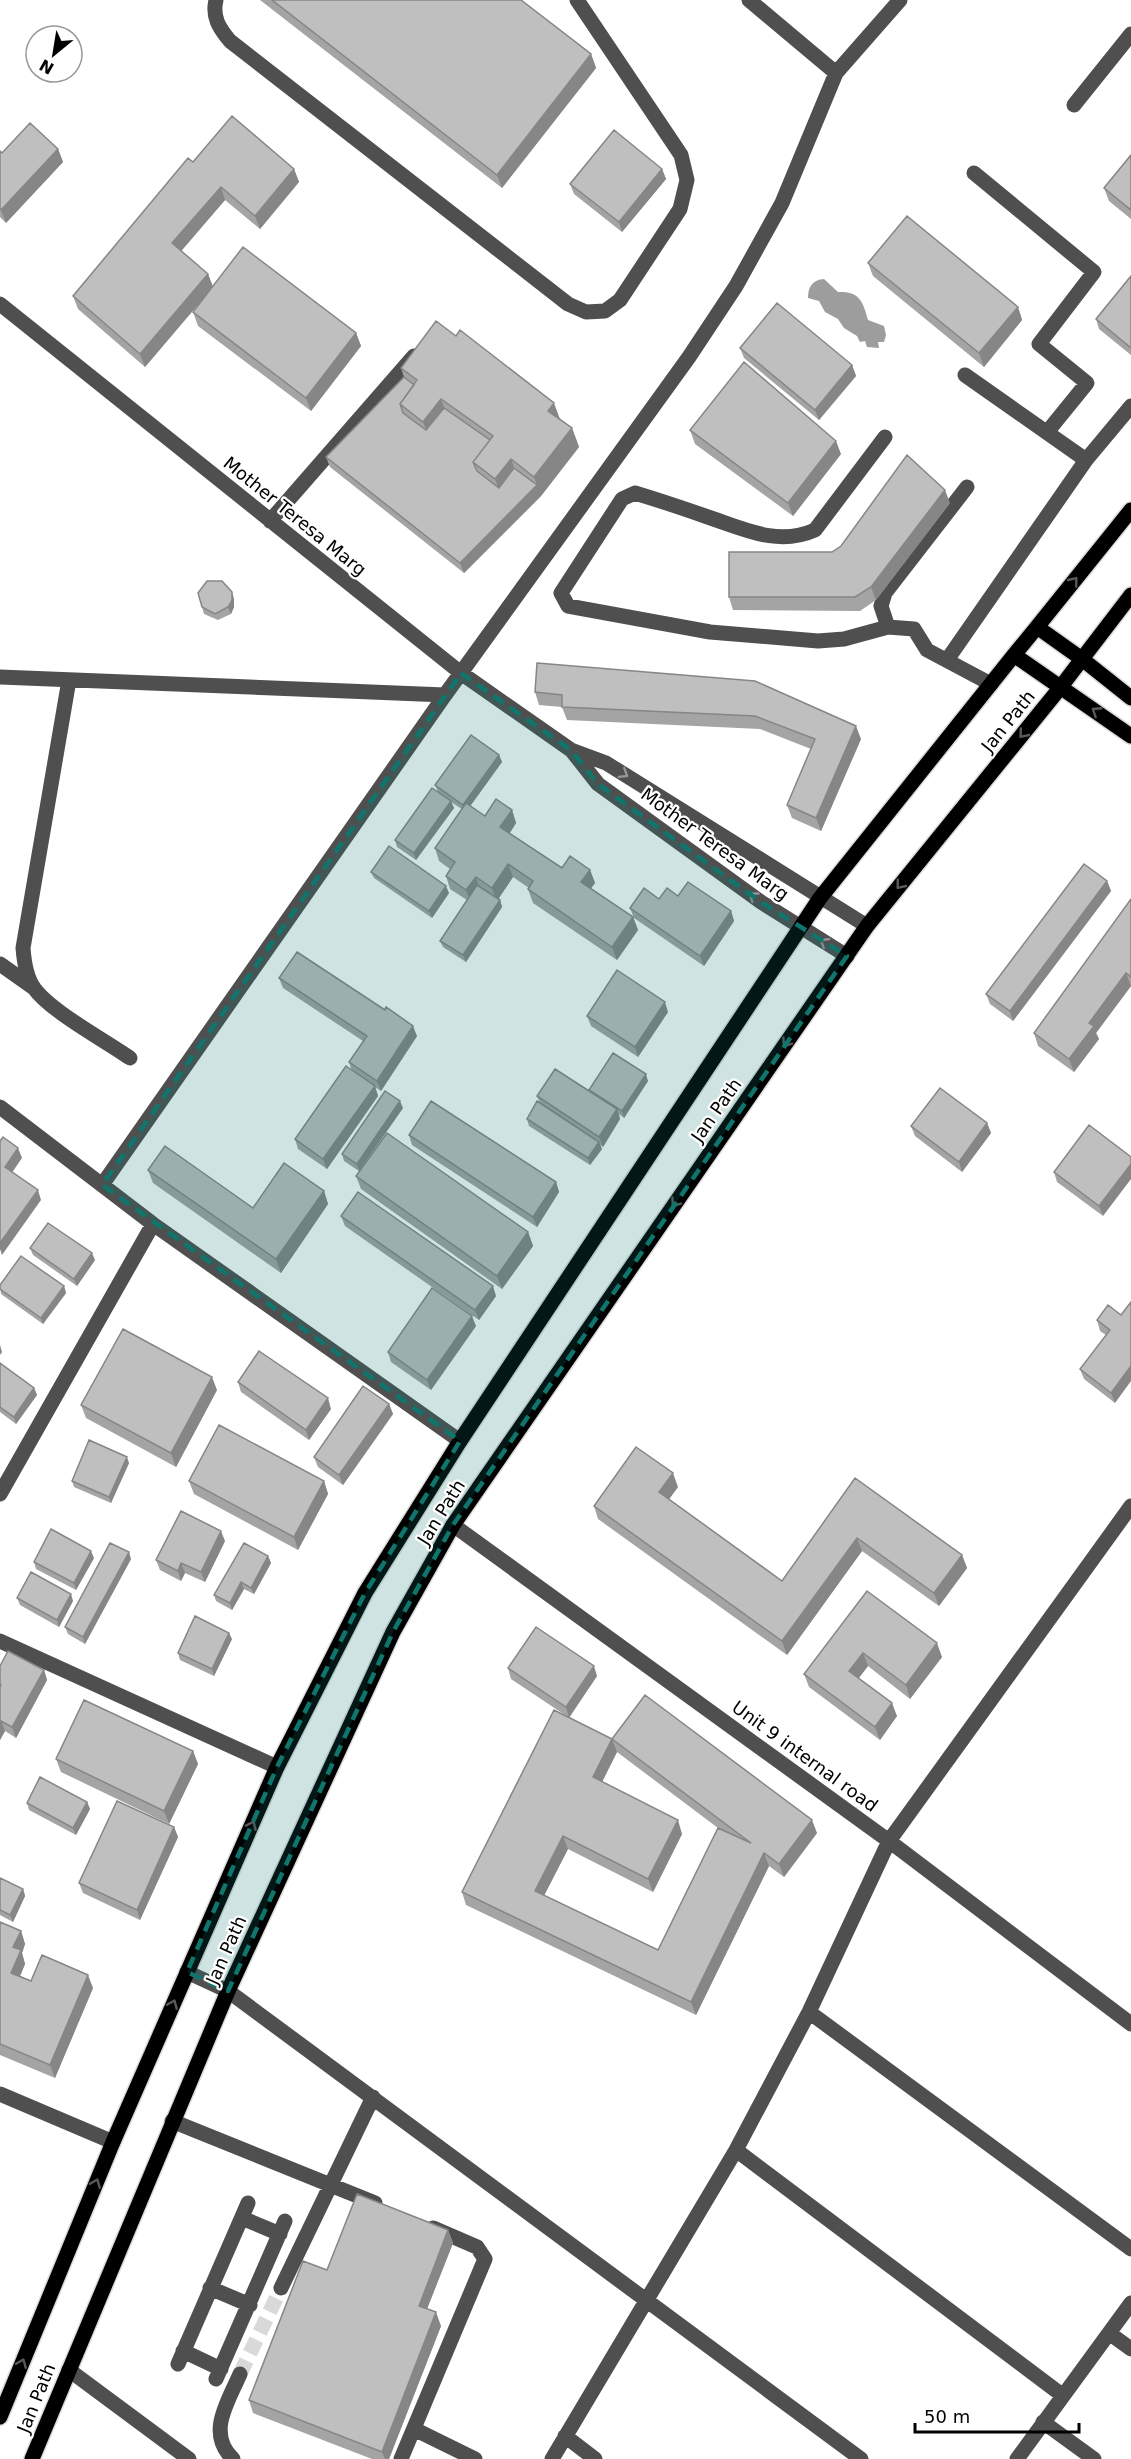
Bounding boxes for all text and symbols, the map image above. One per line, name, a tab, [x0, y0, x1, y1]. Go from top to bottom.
north arrow	[24, 24, 84, 84]
text: N	[36, 55, 57, 78]
street label: Mother Teresa Marg	[219, 452, 371, 580]
one-way arrow	[1066, 577, 1077, 588]
street label: Jan Path	[976, 686, 1039, 757]
one-way arrow	[1092, 707, 1102, 719]
one-way arrow	[1019, 727, 1030, 738]
one-way arrow	[618, 766, 628, 778]
street label: Mother Teresa Marg	[637, 783, 793, 905]
one-way arrow	[896, 878, 907, 889]
one-way arrow	[749, 892, 760, 903]
one-way arrow	[820, 938, 830, 950]
one-way arrow	[782, 1037, 793, 1048]
street label: Jan Path	[686, 1074, 746, 1147]
one-way arrow	[671, 1197, 682, 1208]
street label: Jan Path	[412, 1475, 469, 1549]
street label: Unit 9 internal road	[728, 1696, 882, 1816]
one-way arrow	[244, 1820, 256, 1831]
street label: Jan Path	[201, 1912, 250, 1989]
one-way arrow	[166, 1999, 178, 2010]
one-way arrow	[89, 2178, 101, 2189]
one-way arrow	[15, 2358, 27, 2369]
street label: Jan Path	[12, 2360, 59, 2437]
scale bar	[915, 2396, 1078, 2434]
text: 50 m	[924, 2406, 970, 2427]

